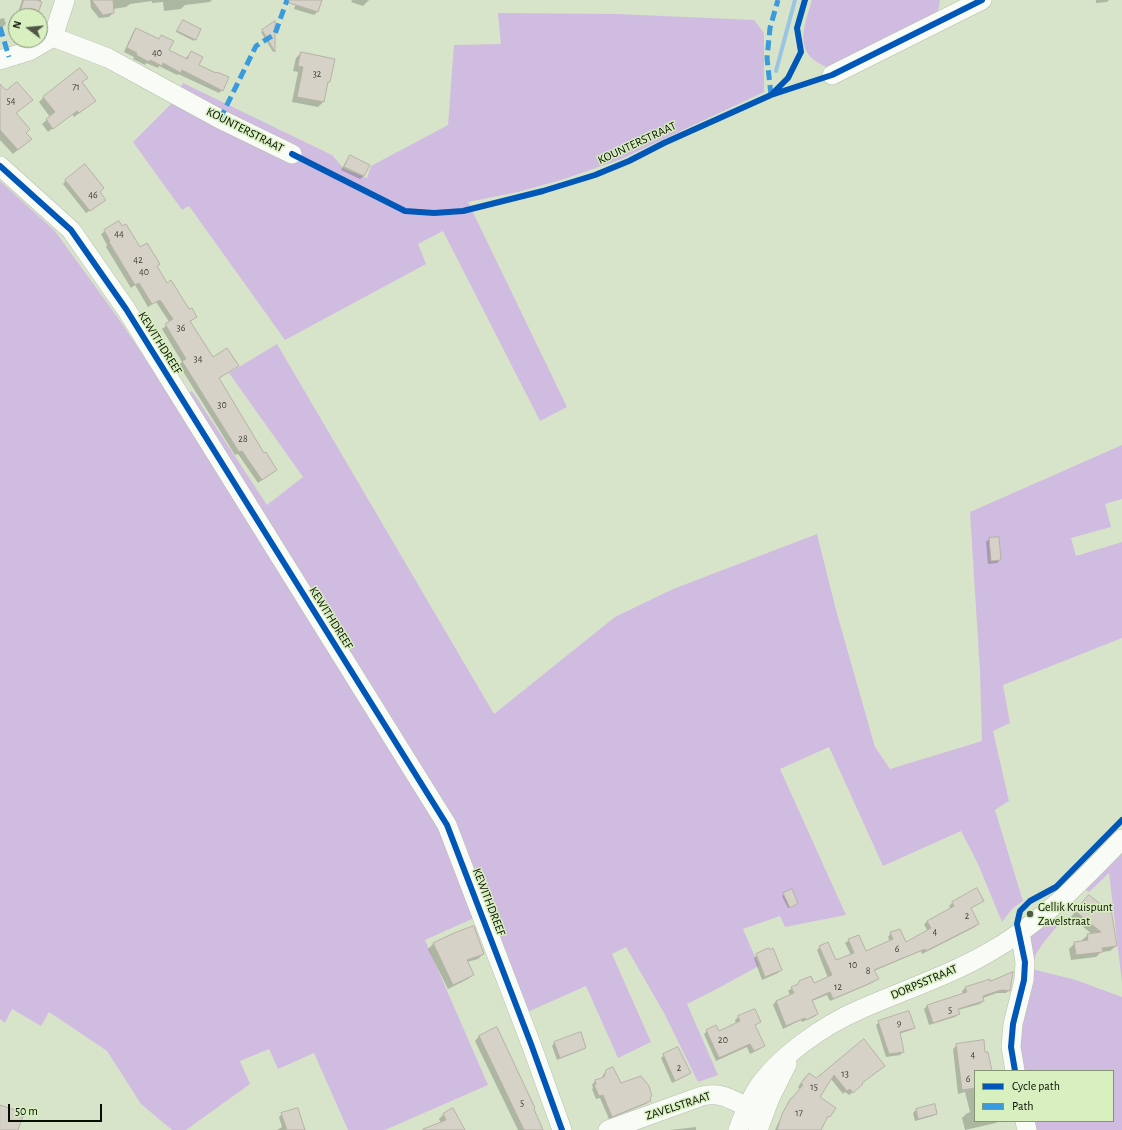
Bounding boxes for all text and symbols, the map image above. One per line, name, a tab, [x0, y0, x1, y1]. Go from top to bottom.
north arrow	[8, 8, 48, 48]
text: N	[11, 20, 23, 30]
house number: 40	[152, 47, 162, 59]
house number: 32	[313, 68, 321, 80]
house number: 71	[72, 81, 80, 93]
house number: 54	[7, 95, 15, 107]
street label: KOUNTERSTRAAT	[204, 104, 286, 156]
street label: KOUNTERSTRAAT	[595, 119, 679, 167]
house number: 46	[88, 189, 98, 201]
house number: 44	[114, 228, 124, 240]
house number: 42	[133, 254, 143, 266]
house number: 40	[139, 266, 149, 278]
street label: KEWITHDREEF	[135, 309, 185, 377]
house number: 36	[177, 322, 185, 334]
house number: 34	[194, 353, 202, 365]
house number: 30	[217, 399, 227, 411]
house number: 28	[238, 433, 248, 445]
street label: KEWITHDREEF	[306, 584, 356, 652]
street label: KEWITHDREEF	[469, 866, 509, 938]
place label: Gellik Kruispunt Zavelstraat	[1038, 900, 1113, 928]
marker: Gellik Kruispunt Zavelstraat	[1025, 909, 1035, 919]
house number: 2	[965, 910, 969, 922]
house number: 4	[933, 926, 937, 938]
house number: 6	[895, 943, 899, 955]
house number: 10	[849, 959, 857, 971]
street label: DORPSSTRAAT	[888, 961, 960, 1003]
house number: 8	[866, 965, 870, 977]
house number: 12	[834, 981, 842, 993]
house number: 5	[948, 1004, 952, 1016]
house number: 9	[897, 1017, 901, 1029]
house number: 20	[718, 1034, 728, 1046]
house number: 4	[971, 1049, 975, 1061]
house number: 2	[677, 1062, 681, 1074]
house number: 13	[841, 1068, 849, 1080]
legend	[974, 1070, 1114, 1122]
house number: 6	[966, 1073, 970, 1085]
text: Cycle path	[1012, 1080, 1060, 1092]
house number: 15	[810, 1081, 818, 1093]
street label: ZAVELSTRAAT	[644, 1089, 712, 1123]
scale bar	[10, 1096, 104, 1122]
house number: 5	[520, 1097, 524, 1109]
text: Path	[1012, 1100, 1034, 1112]
text: 50 m	[15, 1105, 38, 1117]
house number: 17	[795, 1107, 803, 1119]

